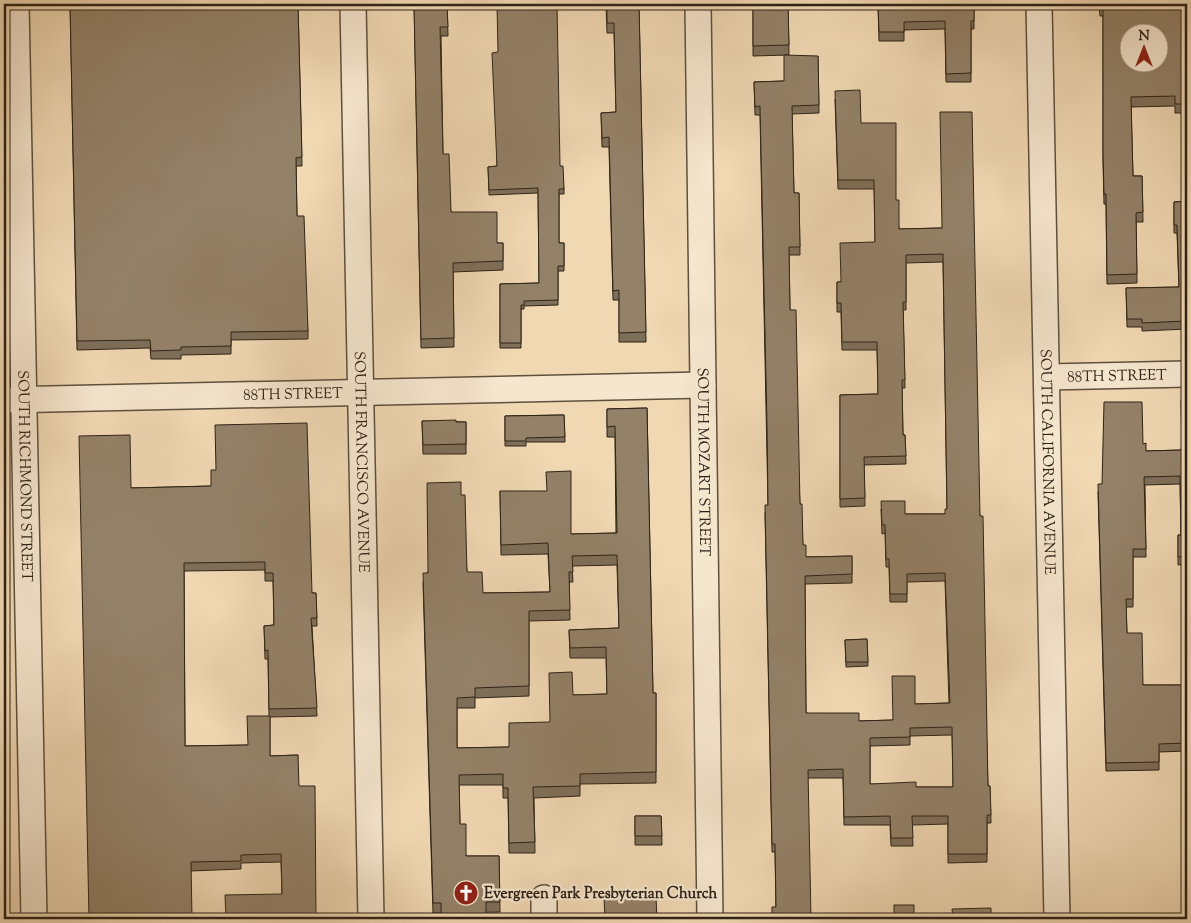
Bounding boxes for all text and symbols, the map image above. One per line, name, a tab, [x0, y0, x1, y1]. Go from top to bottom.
north arrow	[1118, 22, 1168, 72]
text: N	[1138, 27, 1150, 47]
street label: SOUTH CALIFORNIA AVENUE	[1034, 349, 1059, 575]
street label: SOUTH FRANCISCO AVENUE	[348, 351, 373, 573]
street label: 88TH STREET	[1067, 365, 1167, 389]
street label: SOUTH MOZART STREET	[691, 367, 714, 557]
street label: SOUTH RICHMOND STREET	[11, 370, 36, 582]
street label: 88TH STREET	[243, 384, 343, 407]
church icon: Evergreen Park Presbyterian Church	[453, 880, 479, 906]
place label: Evergreen Park Presbyterian Church	[484, 884, 718, 905]

